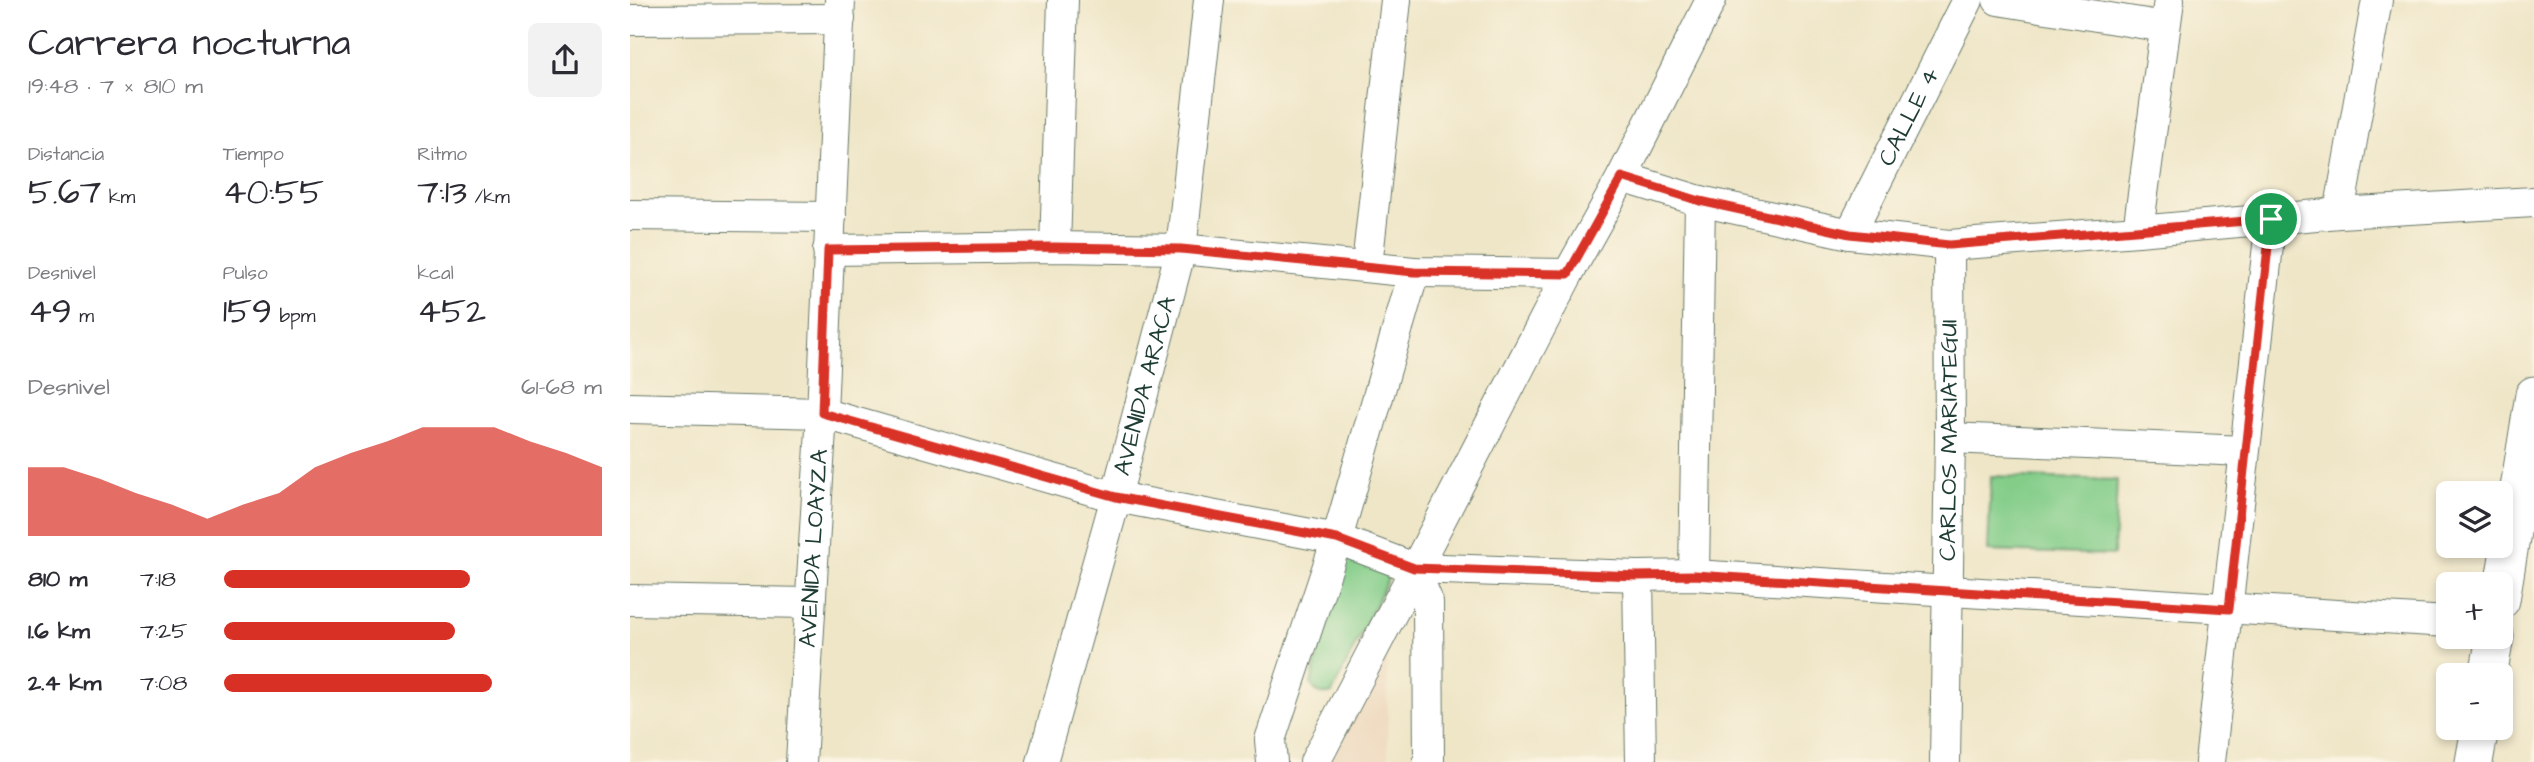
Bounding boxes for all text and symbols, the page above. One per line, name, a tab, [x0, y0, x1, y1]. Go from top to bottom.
text: Carrera nocturna	[28, 18, 351, 70]
button: share	[528, 23, 602, 97]
street label: CALLE 4	[1870, 62, 1948, 172]
text: 19:48 · 7 × 810 m	[28, 70, 203, 102]
text: Distancia	[28, 141, 104, 168]
text: Tiempo	[223, 141, 284, 168]
text: Ritmo	[417, 141, 467, 168]
text: 5.67	[28, 168, 101, 217]
text: 40:55	[223, 168, 324, 217]
text: 7:13	[417, 168, 467, 217]
text: km	[101, 184, 135, 211]
text: /km	[467, 184, 510, 211]
pin	[2241, 189, 2301, 249]
icon: arrive	[2252, 200, 2290, 238]
text: Desnivel	[28, 260, 96, 287]
text: Pulso	[223, 260, 268, 287]
text: kcal	[417, 260, 454, 287]
text: 49	[28, 287, 72, 336]
text: 159	[223, 287, 272, 336]
text: 452	[417, 287, 486, 336]
street label: AVENIDA ARACA	[1105, 293, 1185, 479]
text: m	[72, 303, 94, 330]
text: bpm	[272, 303, 315, 330]
street label: CARLOS MARIATEGUI	[1931, 319, 1967, 561]
text: Desnivel	[28, 371, 110, 403]
text: 61–68 m	[521, 371, 602, 403]
street label: AVENIDA LOAYZA	[791, 448, 837, 649]
map controls	[2436, 481, 2513, 740]
button: layers	[2436, 481, 2513, 558]
text: 810 m	[28, 563, 87, 595]
text: 7:18	[140, 563, 176, 595]
button: +	[2436, 572, 2513, 649]
text: 1.6 km	[28, 615, 90, 647]
text: 7:25	[140, 615, 187, 647]
button: −	[2436, 663, 2513, 740]
text: 2.4 km	[28, 667, 101, 699]
text: 7:08	[140, 667, 187, 699]

